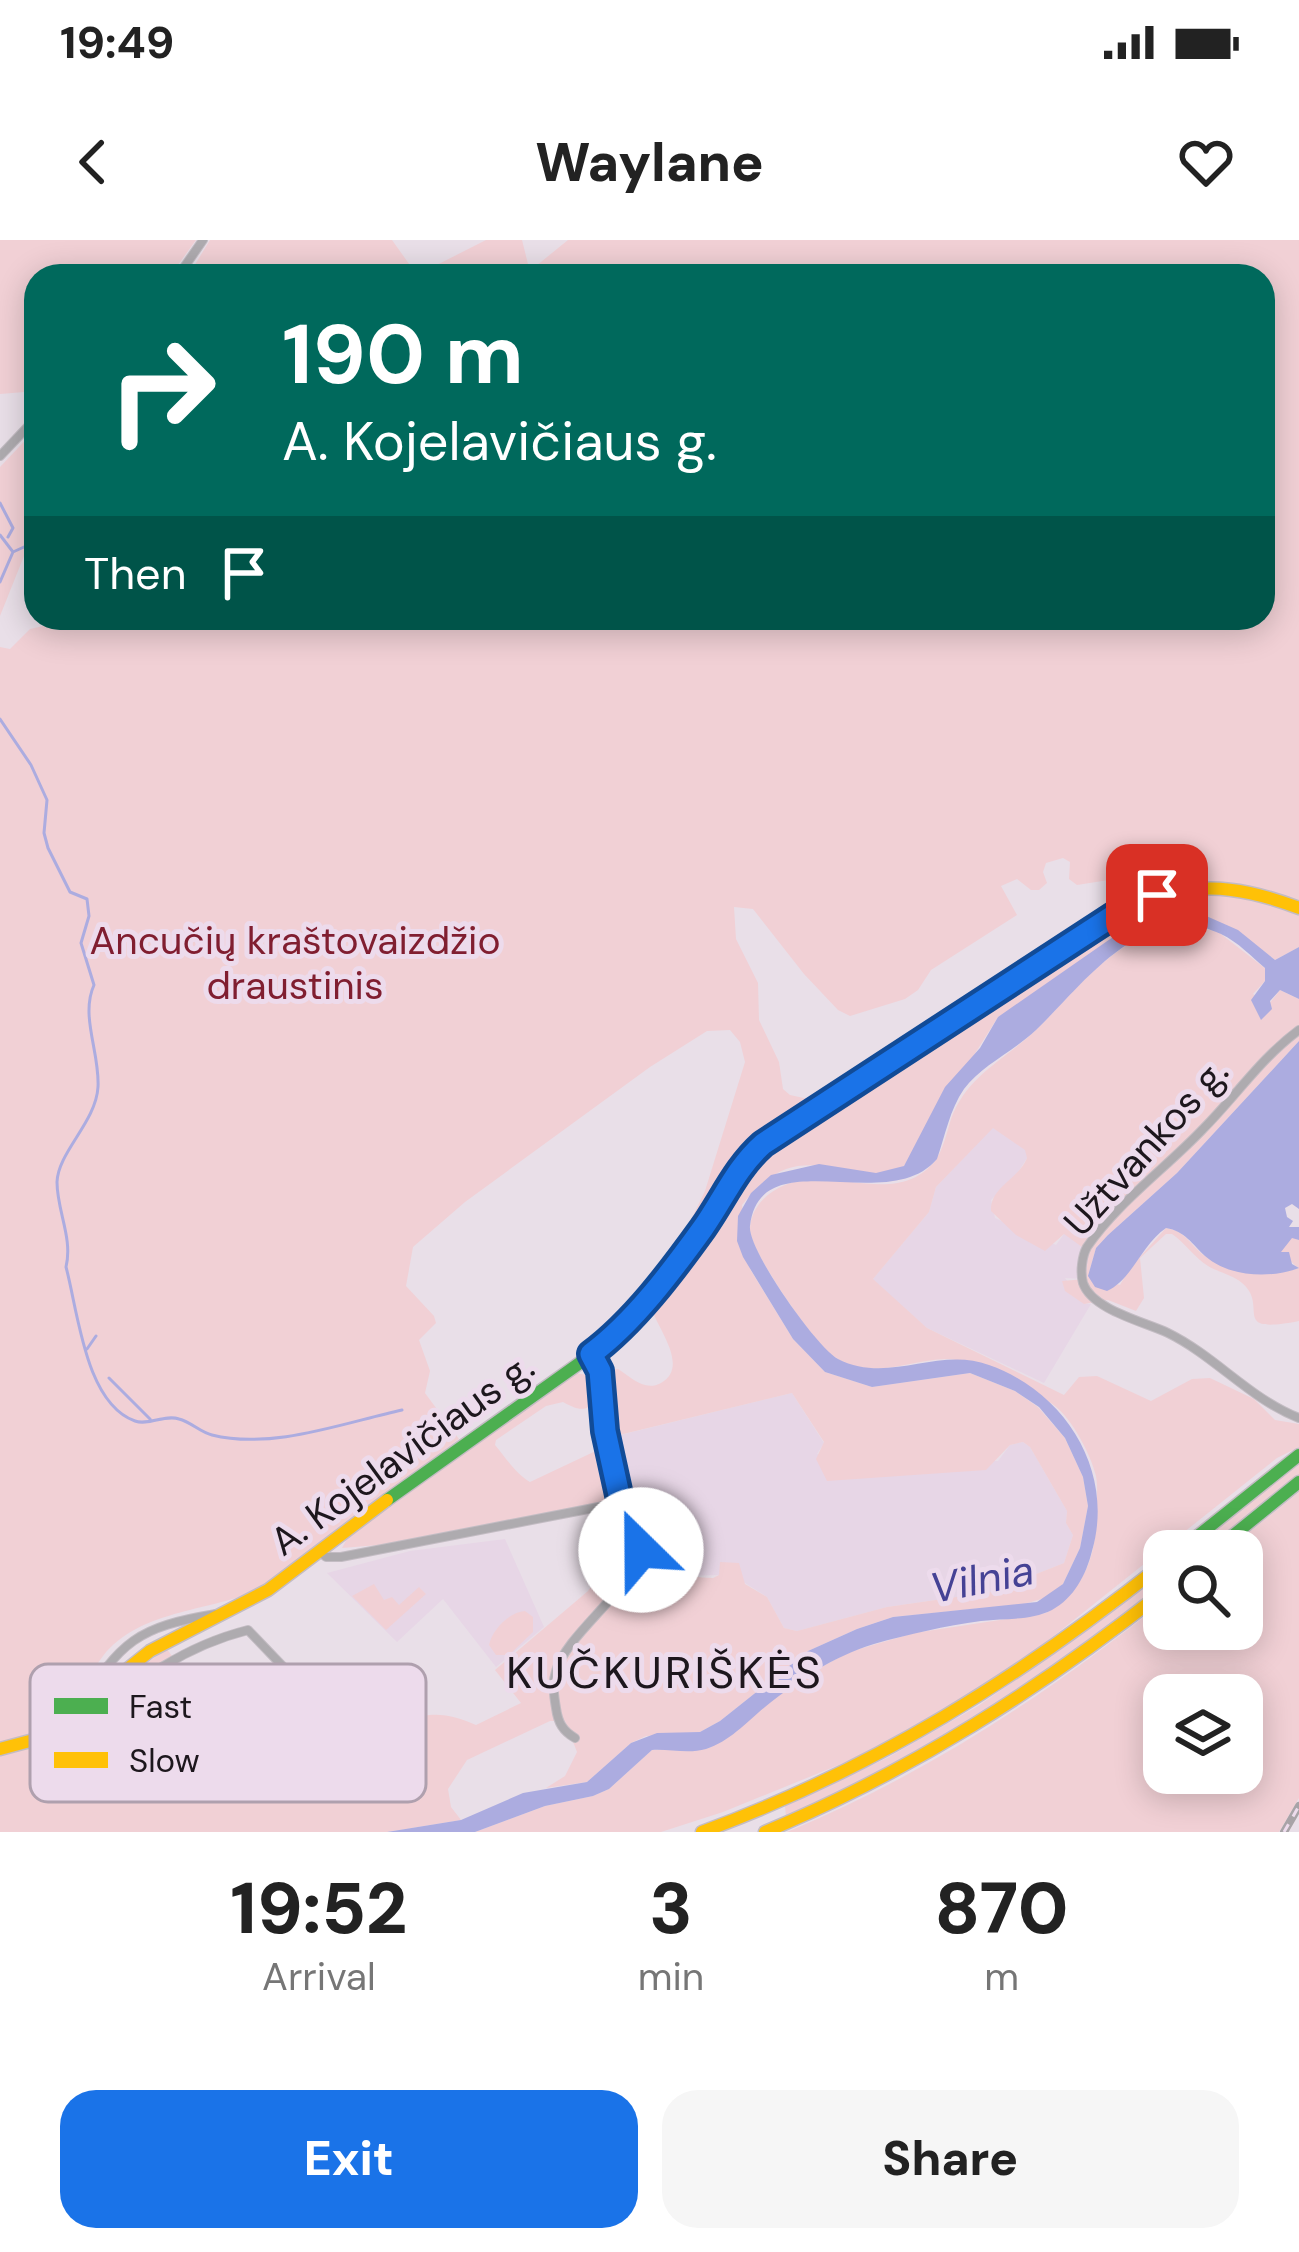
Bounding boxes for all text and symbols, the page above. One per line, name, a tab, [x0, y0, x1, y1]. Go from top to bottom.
text: 19:49	[60, 13, 174, 72]
text: Waylane	[535, 127, 764, 198]
icon: back	[60, 129, 126, 195]
icon: heart	[1173, 129, 1239, 195]
text: 190 m	[282, 300, 524, 409]
icon: right	[84, 312, 240, 468]
text: A. Kojelavičiaus g.	[282, 406, 717, 477]
icon: arrive	[211, 540, 277, 606]
text: Then	[84, 544, 187, 603]
pin	[1106, 844, 1208, 946]
icon: arrive	[1124, 862, 1190, 928]
park label: Ancučių kraštovaizdžio draustinis	[89, 915, 501, 1011]
street label: Užtvankos g.	[1053, 1047, 1239, 1247]
street label: A. Kojelavičiaus g.	[260, 1341, 544, 1567]
position arrow	[578, 1487, 704, 1613]
map controls	[1143, 1530, 1263, 1794]
button: search	[1143, 1530, 1263, 1650]
water label: Vilnia	[925, 1542, 1039, 1616]
district label: KUČKURIŠKĖS	[506, 1643, 824, 1702]
legend	[30, 1664, 426, 1802]
button: layers	[1143, 1674, 1263, 1794]
text: Fast	[129, 1685, 192, 1728]
text: Slow	[129, 1739, 200, 1782]
text: 19:52	[230, 1862, 407, 1955]
text: 3	[649, 1862, 693, 1955]
text: 870	[934, 1862, 1069, 1955]
text: Arrival	[262, 1951, 376, 2002]
text: min	[638, 1951, 704, 2002]
text: m	[984, 1951, 1019, 2002]
button: Exit	[60, 2090, 638, 2228]
button: Share	[662, 2090, 1239, 2228]

